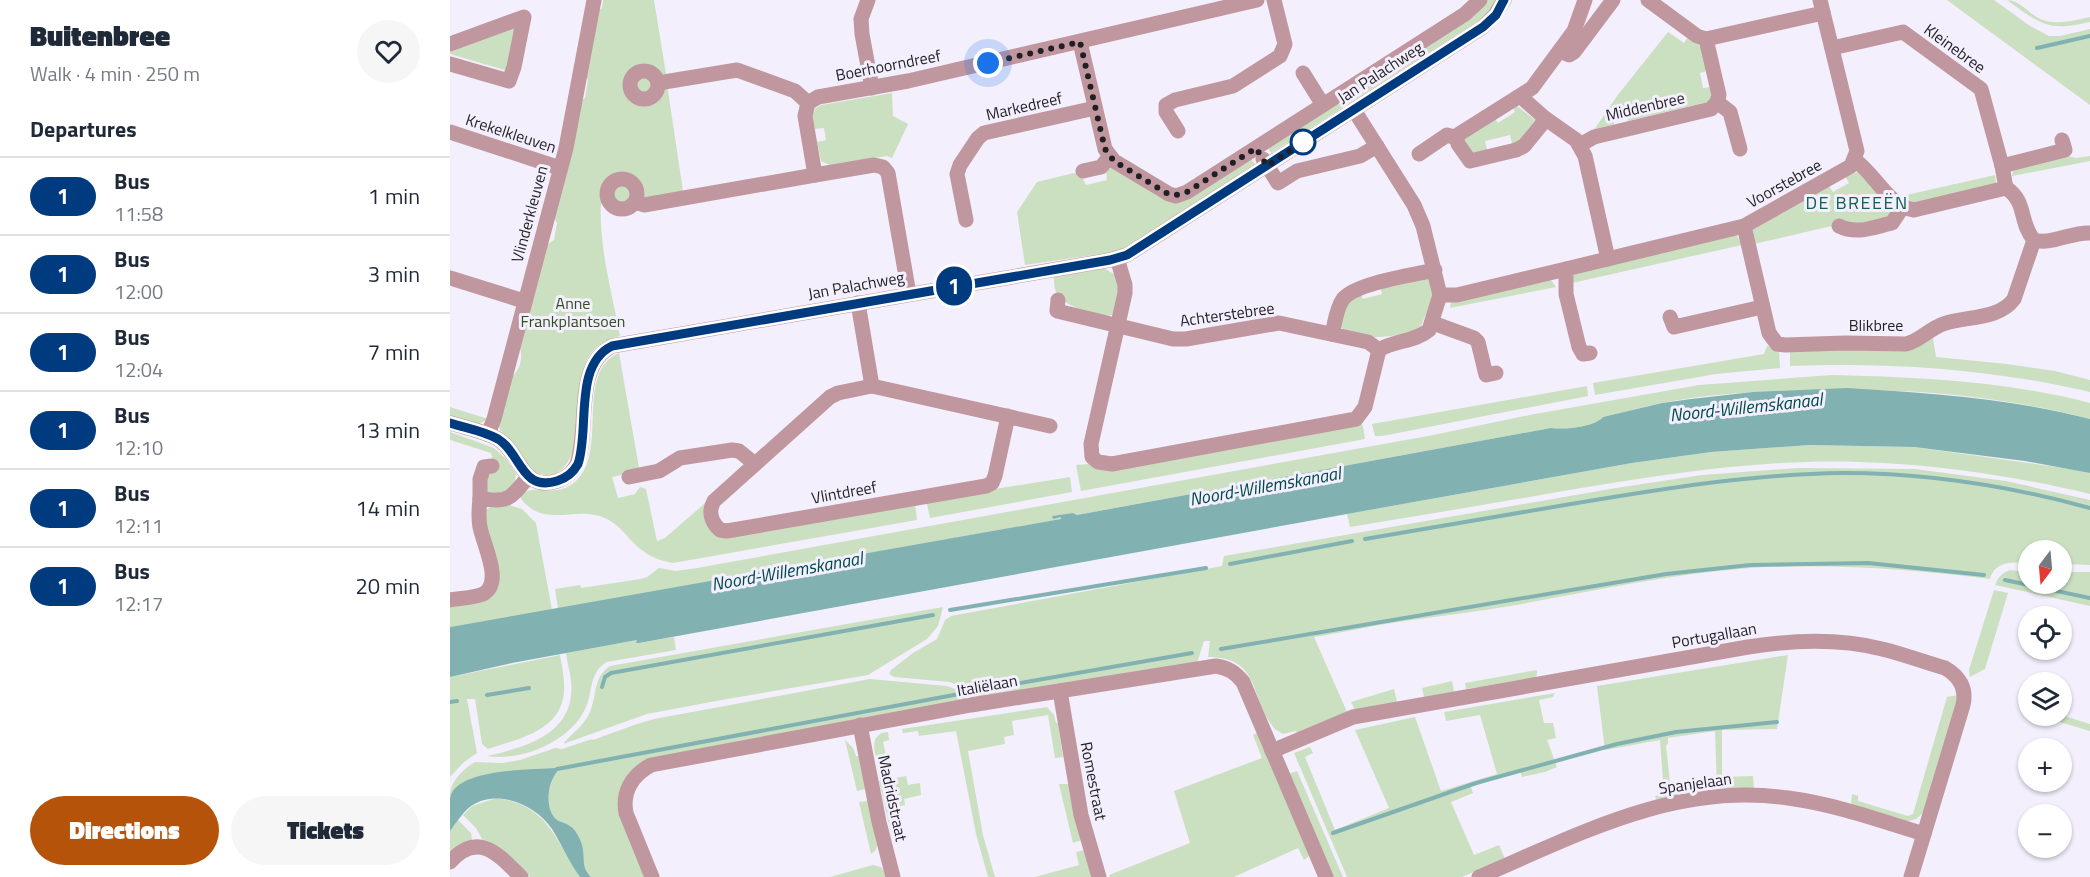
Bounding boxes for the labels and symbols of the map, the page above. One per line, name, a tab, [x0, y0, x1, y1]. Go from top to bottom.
street label: Kleinebree	[1919, 17, 1991, 79]
street label: Jan Palachweg	[1332, 35, 1428, 109]
street label: Boerhoorndreef	[833, 43, 943, 87]
your location	[973, 48, 1003, 78]
street label: Markedreef	[983, 85, 1065, 126]
street label: Middenbree	[1603, 85, 1687, 127]
street label: Krekelkleuven	[463, 107, 559, 159]
unlabelled marker	[1290, 129, 1316, 155]
street label: Voorstebree	[1742, 153, 1826, 213]
street label: Vlinderkleuven	[505, 163, 553, 265]
district label: DE BREEËN	[1805, 189, 1909, 216]
street label: Jan Palachweg	[806, 265, 906, 305]
line badge: 1	[934, 266, 974, 306]
park label: Anne Frankplantsoen	[521, 291, 625, 333]
street label: Achterstebree	[1178, 295, 1276, 333]
street label: Blikbree	[1849, 313, 1903, 337]
water label: Noord-Willemskanaal	[1668, 385, 1826, 428]
water label: Noord-Willemskanaal	[1187, 459, 1345, 513]
street label: Vlintdreef	[809, 474, 879, 510]
north arrow	[2018, 540, 2072, 594]
water label: Noord-Willemskanaal	[709, 544, 867, 598]
street label: Portugallaan	[1670, 616, 1758, 654]
street label: Italiëlaan	[955, 668, 1019, 702]
street label: Romestraat	[1075, 740, 1113, 823]
street label: Madridstraat	[872, 753, 914, 844]
street label: Spanjelaan	[1657, 766, 1733, 800]

